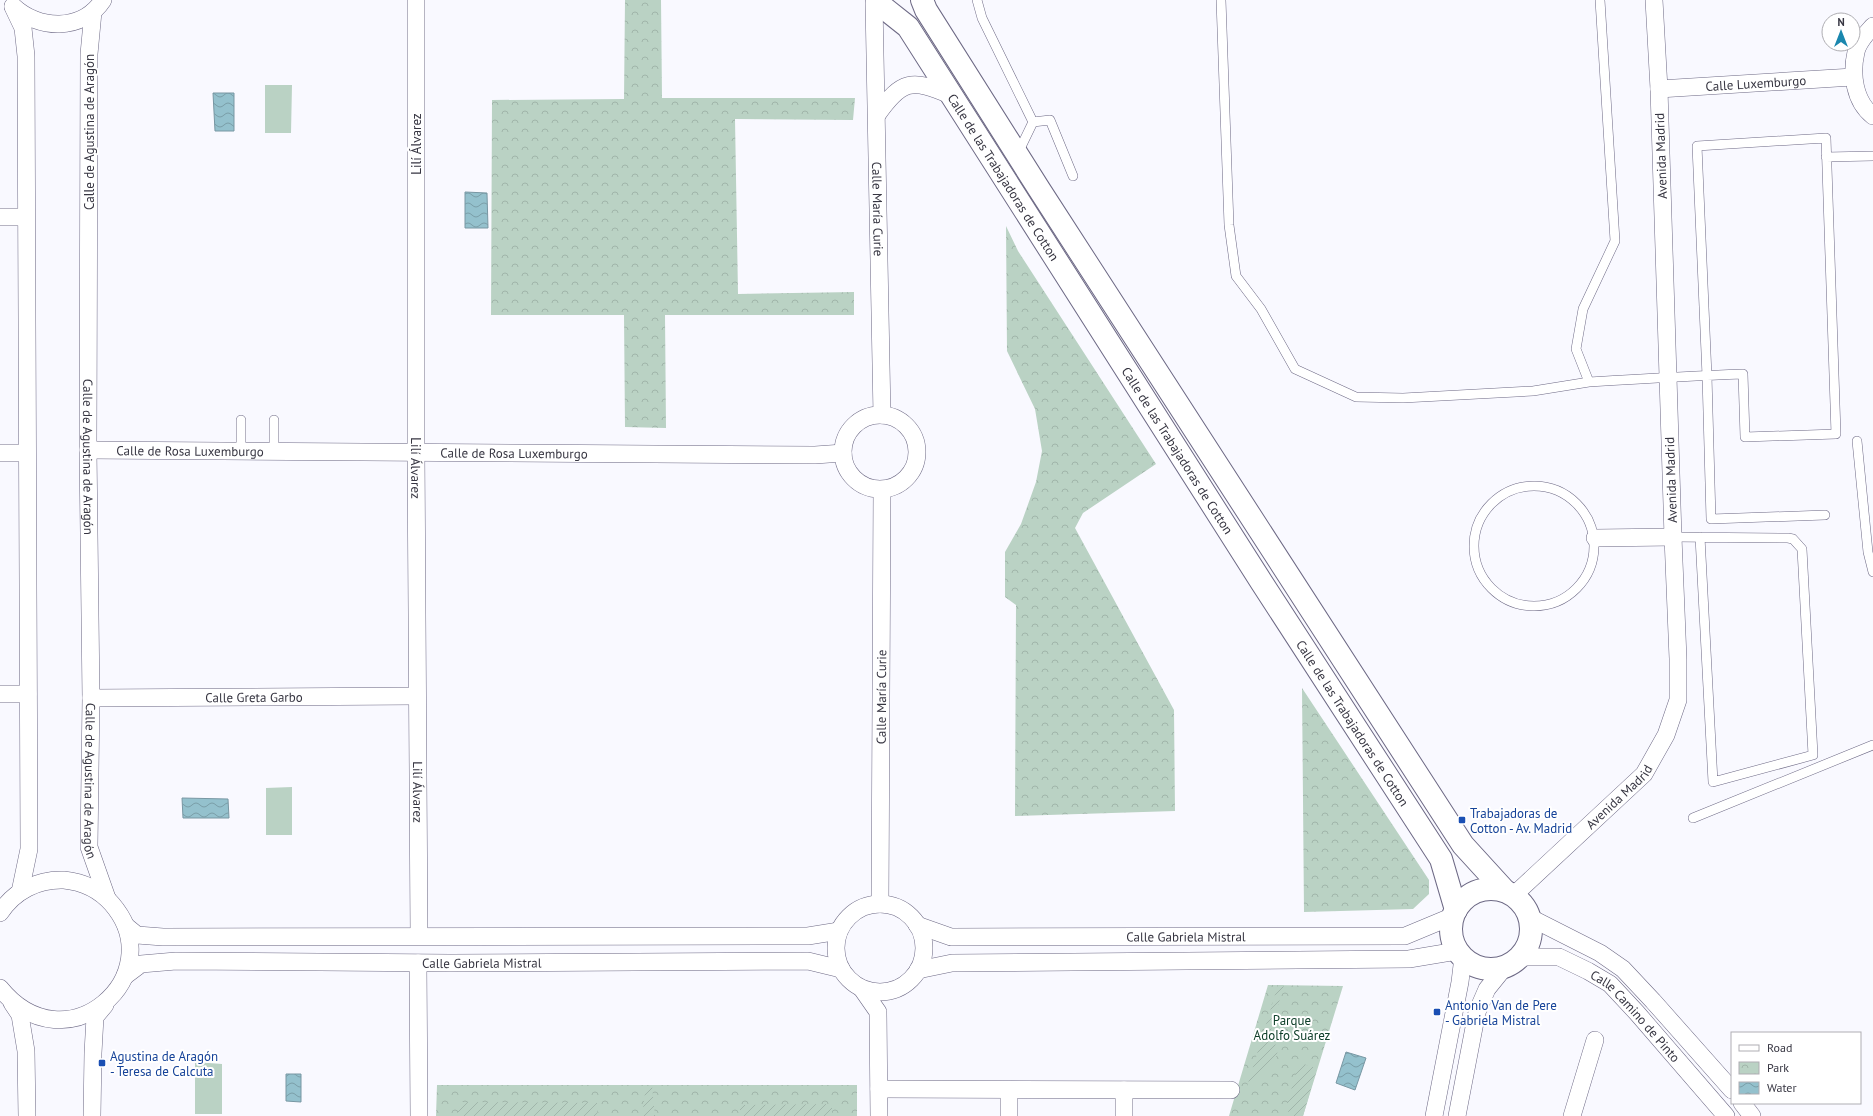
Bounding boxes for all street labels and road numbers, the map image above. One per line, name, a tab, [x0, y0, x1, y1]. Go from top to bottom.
street label: Calle de Agustina de Aragón	[81, 54, 98, 210]
street label: Calle Luxemburgo	[1705, 71, 1807, 95]
street label: Calle de las Trabajadoras de Cotton	[944, 90, 1063, 264]
street label: Lilí Álvarez	[408, 113, 425, 175]
street label: Avenida Madrid	[1651, 113, 1671, 199]
street label: Calle María Curie	[869, 161, 887, 256]
street label: Calle de las Trabajadoras de Cotton	[1118, 364, 1237, 537]
street label: Calle de Agustina de Aragón	[79, 379, 98, 535]
street label: Lilí Álvarez	[407, 437, 425, 499]
street label: Avenida Madrid	[1661, 437, 1681, 523]
street label: Calle de Rosa Luxemburgo	[116, 442, 264, 460]
street label: Calle de Rosa Luxemburgo	[440, 444, 588, 462]
street label: Calle de las Trabajadoras de Cotton	[1293, 637, 1413, 809]
street label: Calle María Curie	[872, 650, 890, 744]
street label: Calle Greta Garbo	[205, 688, 303, 706]
street label: Calle de Agustina de Aragón	[80, 703, 101, 861]
street label: Lilí Álvarez	[409, 761, 427, 823]
street label: Avenida Madrid	[1582, 762, 1656, 832]
street label: Calle Gabriela Mistral	[1126, 928, 1246, 945]
street label: Calle Gabriela Mistral	[422, 954, 542, 971]
street label: Calle Camino de Pinto	[1587, 966, 1684, 1066]

